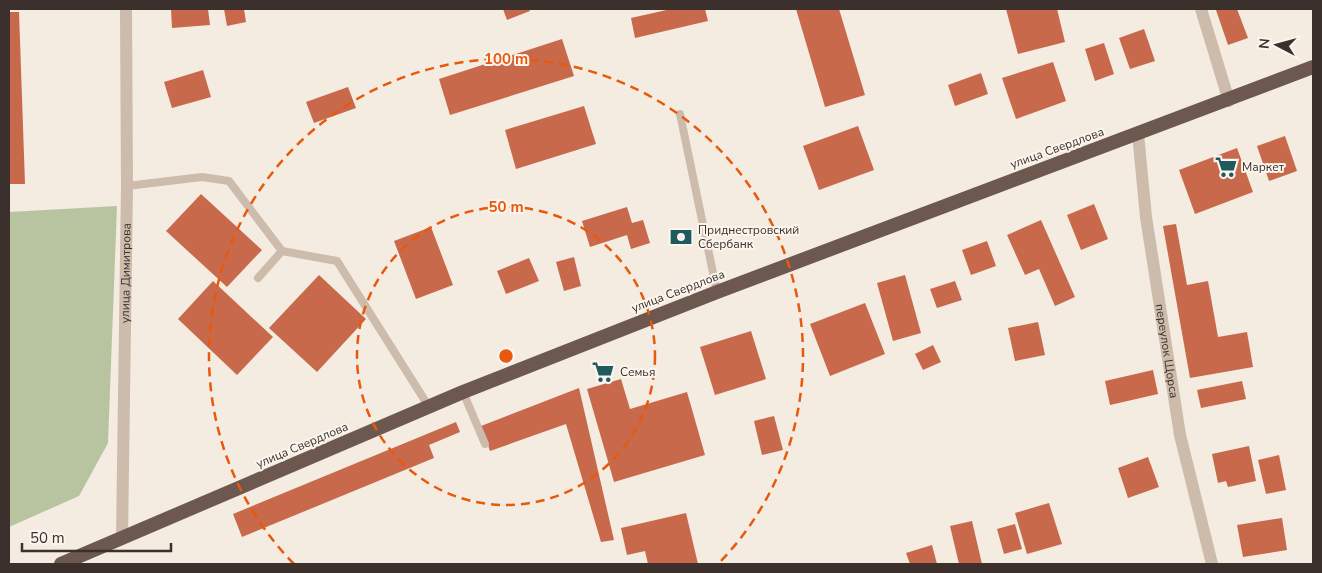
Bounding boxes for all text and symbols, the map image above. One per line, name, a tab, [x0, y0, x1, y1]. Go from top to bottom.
north arrow	[1252, 20, 1302, 70]
text: N	[1255, 37, 1275, 50]
text: 100 m	[484, 49, 528, 69]
street label: улица Свердлова	[1008, 124, 1106, 172]
supermarket icon: Маркет	[1213, 154, 1239, 180]
place label: Маркет	[1242, 159, 1285, 175]
text: 50 m	[488, 197, 524, 217]
place label: Приднестровский Сбербанк	[698, 222, 799, 252]
street label: улица Димитрова	[117, 223, 134, 323]
bank icon: Приднестровский Сбербанк	[668, 224, 694, 250]
street label: улица Свердлова	[629, 266, 727, 316]
street label: переулок Щорса	[1152, 303, 1182, 399]
centre of rings	[497, 347, 515, 365]
supermarket icon: Семья	[590, 359, 616, 385]
place label: Семья	[620, 364, 655, 380]
street label: улица Свердлова	[253, 418, 351, 472]
scale bar	[22, 520, 171, 552]
text: 50 m	[30, 528, 65, 548]

